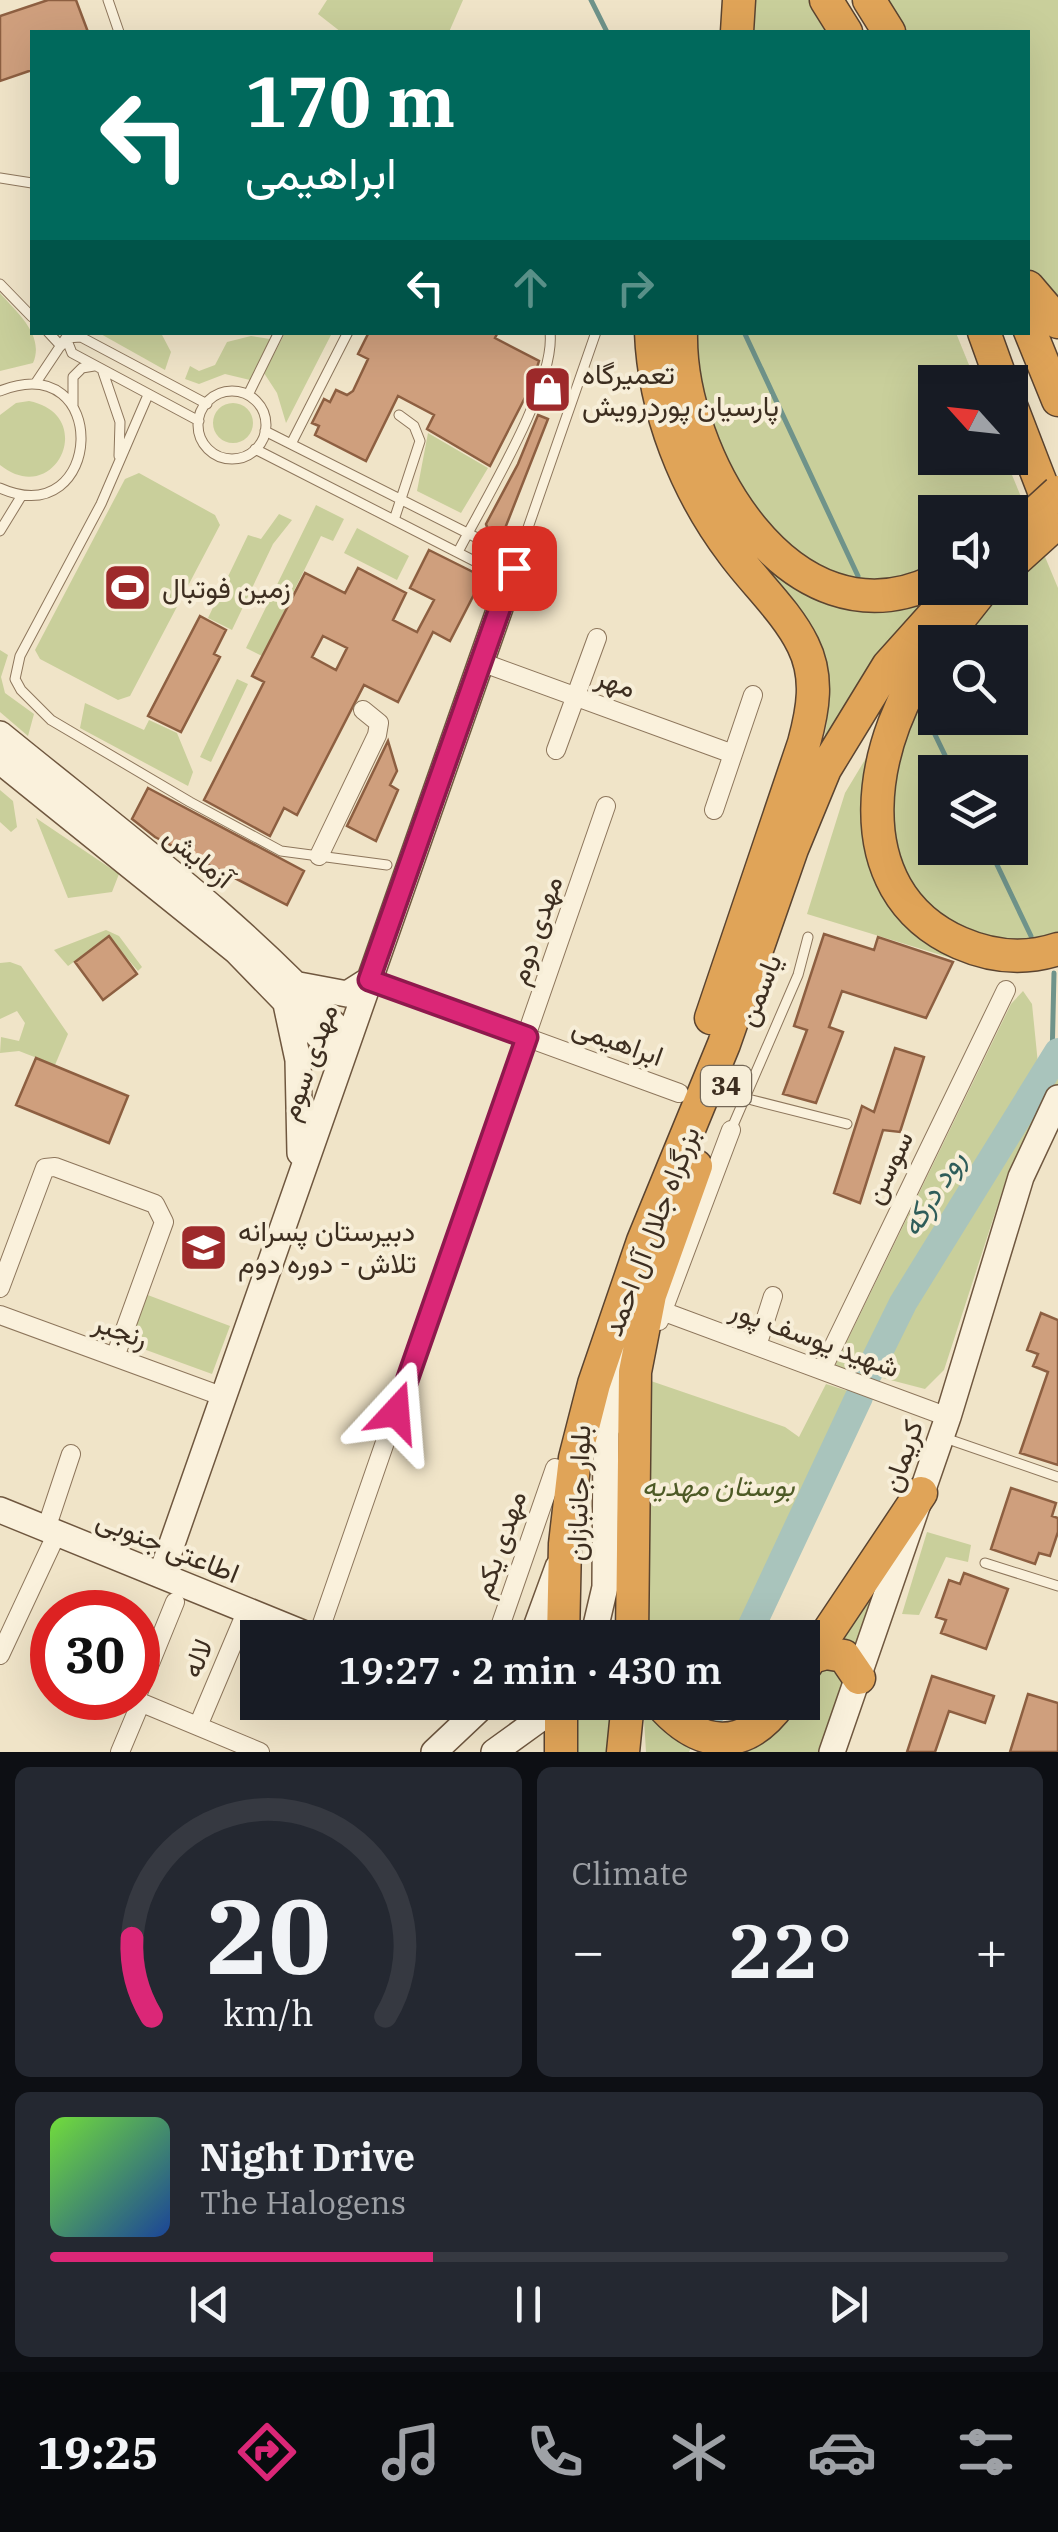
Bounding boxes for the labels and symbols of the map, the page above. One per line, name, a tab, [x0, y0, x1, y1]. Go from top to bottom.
place label: تعمیرگاه پارسیان پوردرویش	[582, 355, 779, 425]
shop icon: تعمیرگاه پارسیان پوردرویش	[521, 364, 573, 416]
north arrow	[918, 365, 1028, 475]
pin	[472, 526, 557, 611]
sports icon: زمین فوتبال	[101, 562, 153, 614]
place label: زمین فوتبال	[162, 569, 291, 606]
street label: مهر	[590, 657, 641, 706]
street label: آزمایش	[157, 817, 244, 898]
street label: مهدی دوم	[499, 871, 571, 989]
street label: یاسمن	[727, 948, 790, 1031]
street label: مهدی سوم	[269, 999, 347, 1125]
street label: ابراهیمی	[567, 1007, 669, 1074]
road number: 34	[701, 1066, 751, 1106]
street label: بزرگراه جلال آل احمد	[593, 1121, 708, 1341]
street label: سوسن	[854, 1124, 921, 1209]
water label: رود درکه	[890, 1142, 973, 1243]
place label: دبیرستان پسرانه تلاش - دوره دوم	[238, 1212, 417, 1282]
school or university icon: دبیرستان پسرانه تلاش - دوره دوم	[177, 1221, 229, 1273]
street label: شهید یوسف پور	[724, 1290, 905, 1386]
street label: رنجبر	[88, 1302, 153, 1356]
position arrow	[344, 1360, 448, 1464]
street label: کریمان	[872, 1415, 931, 1497]
street label: بلوار جانبازان	[557, 1424, 598, 1562]
park label: بوستان مهدیه	[642, 1467, 795, 1504]
street label: مهدی یکم	[463, 1485, 535, 1603]
street label: اطاعتی جنوبی	[91, 1500, 245, 1591]
speed limit sign: 30	[30, 1590, 160, 1720]
street label: لاله	[172, 1633, 221, 1683]

